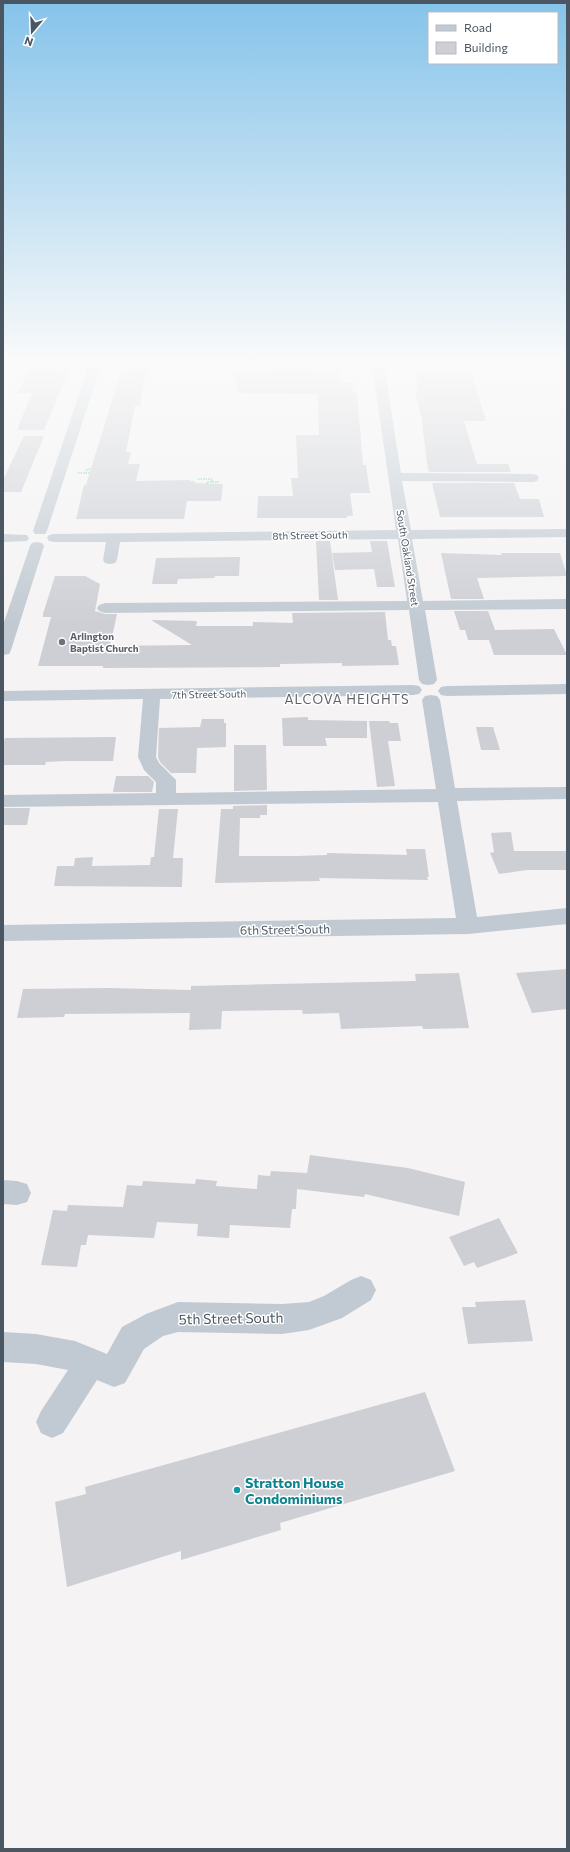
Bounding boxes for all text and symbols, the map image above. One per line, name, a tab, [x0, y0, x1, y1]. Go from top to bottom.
north arrow	[12, 12, 52, 52]
legend	[428, 12, 558, 64]
text: Road	[464, 20, 492, 34]
text: N	[23, 34, 35, 49]
text: Building	[464, 40, 508, 54]
street label: South Oakland Street	[394, 509, 422, 607]
street label: 8th Street South	[272, 528, 348, 542]
place label: Arlington Baptist Church	[70, 630, 139, 654]
marker: Arlington Baptist Church	[57, 637, 67, 647]
street label: 7th Street South	[172, 687, 246, 701]
district label: ALCOVA HEIGHTS	[284, 691, 410, 707]
street label: 6th Street South	[240, 921, 330, 937]
street label: 5th Street South	[178, 1309, 284, 1327]
place label: Stratton House Condominiums	[245, 1474, 344, 1507]
marker: Stratton House Condominiums	[232, 1485, 242, 1495]

